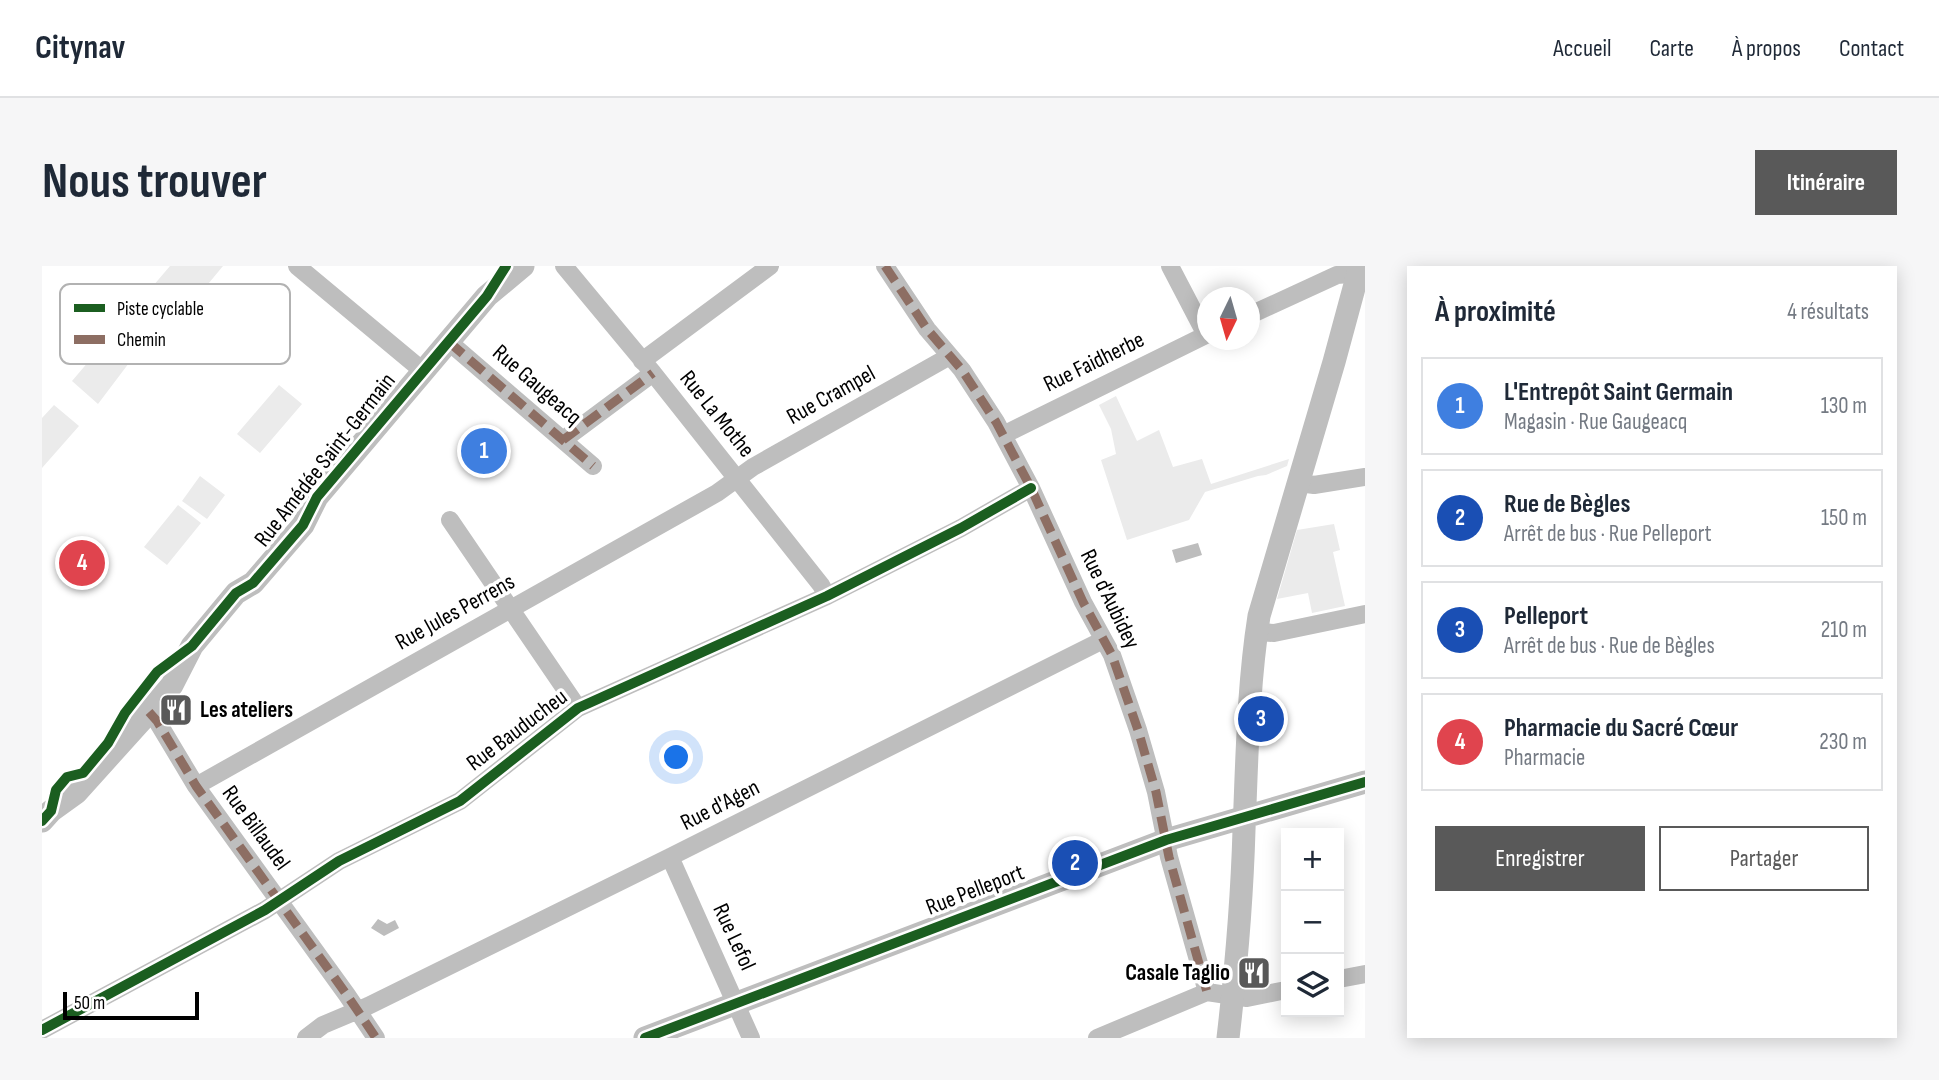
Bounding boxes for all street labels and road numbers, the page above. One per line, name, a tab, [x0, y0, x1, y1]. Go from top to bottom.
street label: Rue Faidherbe	[1039, 326, 1149, 398]
street label: Rue Gaugeacq	[487, 339, 587, 431]
street label: Rue Crampel	[782, 359, 880, 431]
street label: Rue La Mothe	[674, 365, 760, 463]
street label: Rue Amédée Saint-Germain	[248, 368, 402, 552]
street label: Rue d'Aubidey	[1074, 545, 1146, 653]
street label: Rue Jules Perrens	[390, 568, 520, 656]
street label: Rue Bauducheu	[461, 683, 573, 777]
street label: Rue d'Agen	[676, 773, 764, 837]
street label: Rue Billaudel	[216, 780, 296, 876]
street label: Rue Pelleport	[922, 858, 1028, 922]
street label: Rue Lefol	[706, 899, 762, 975]

